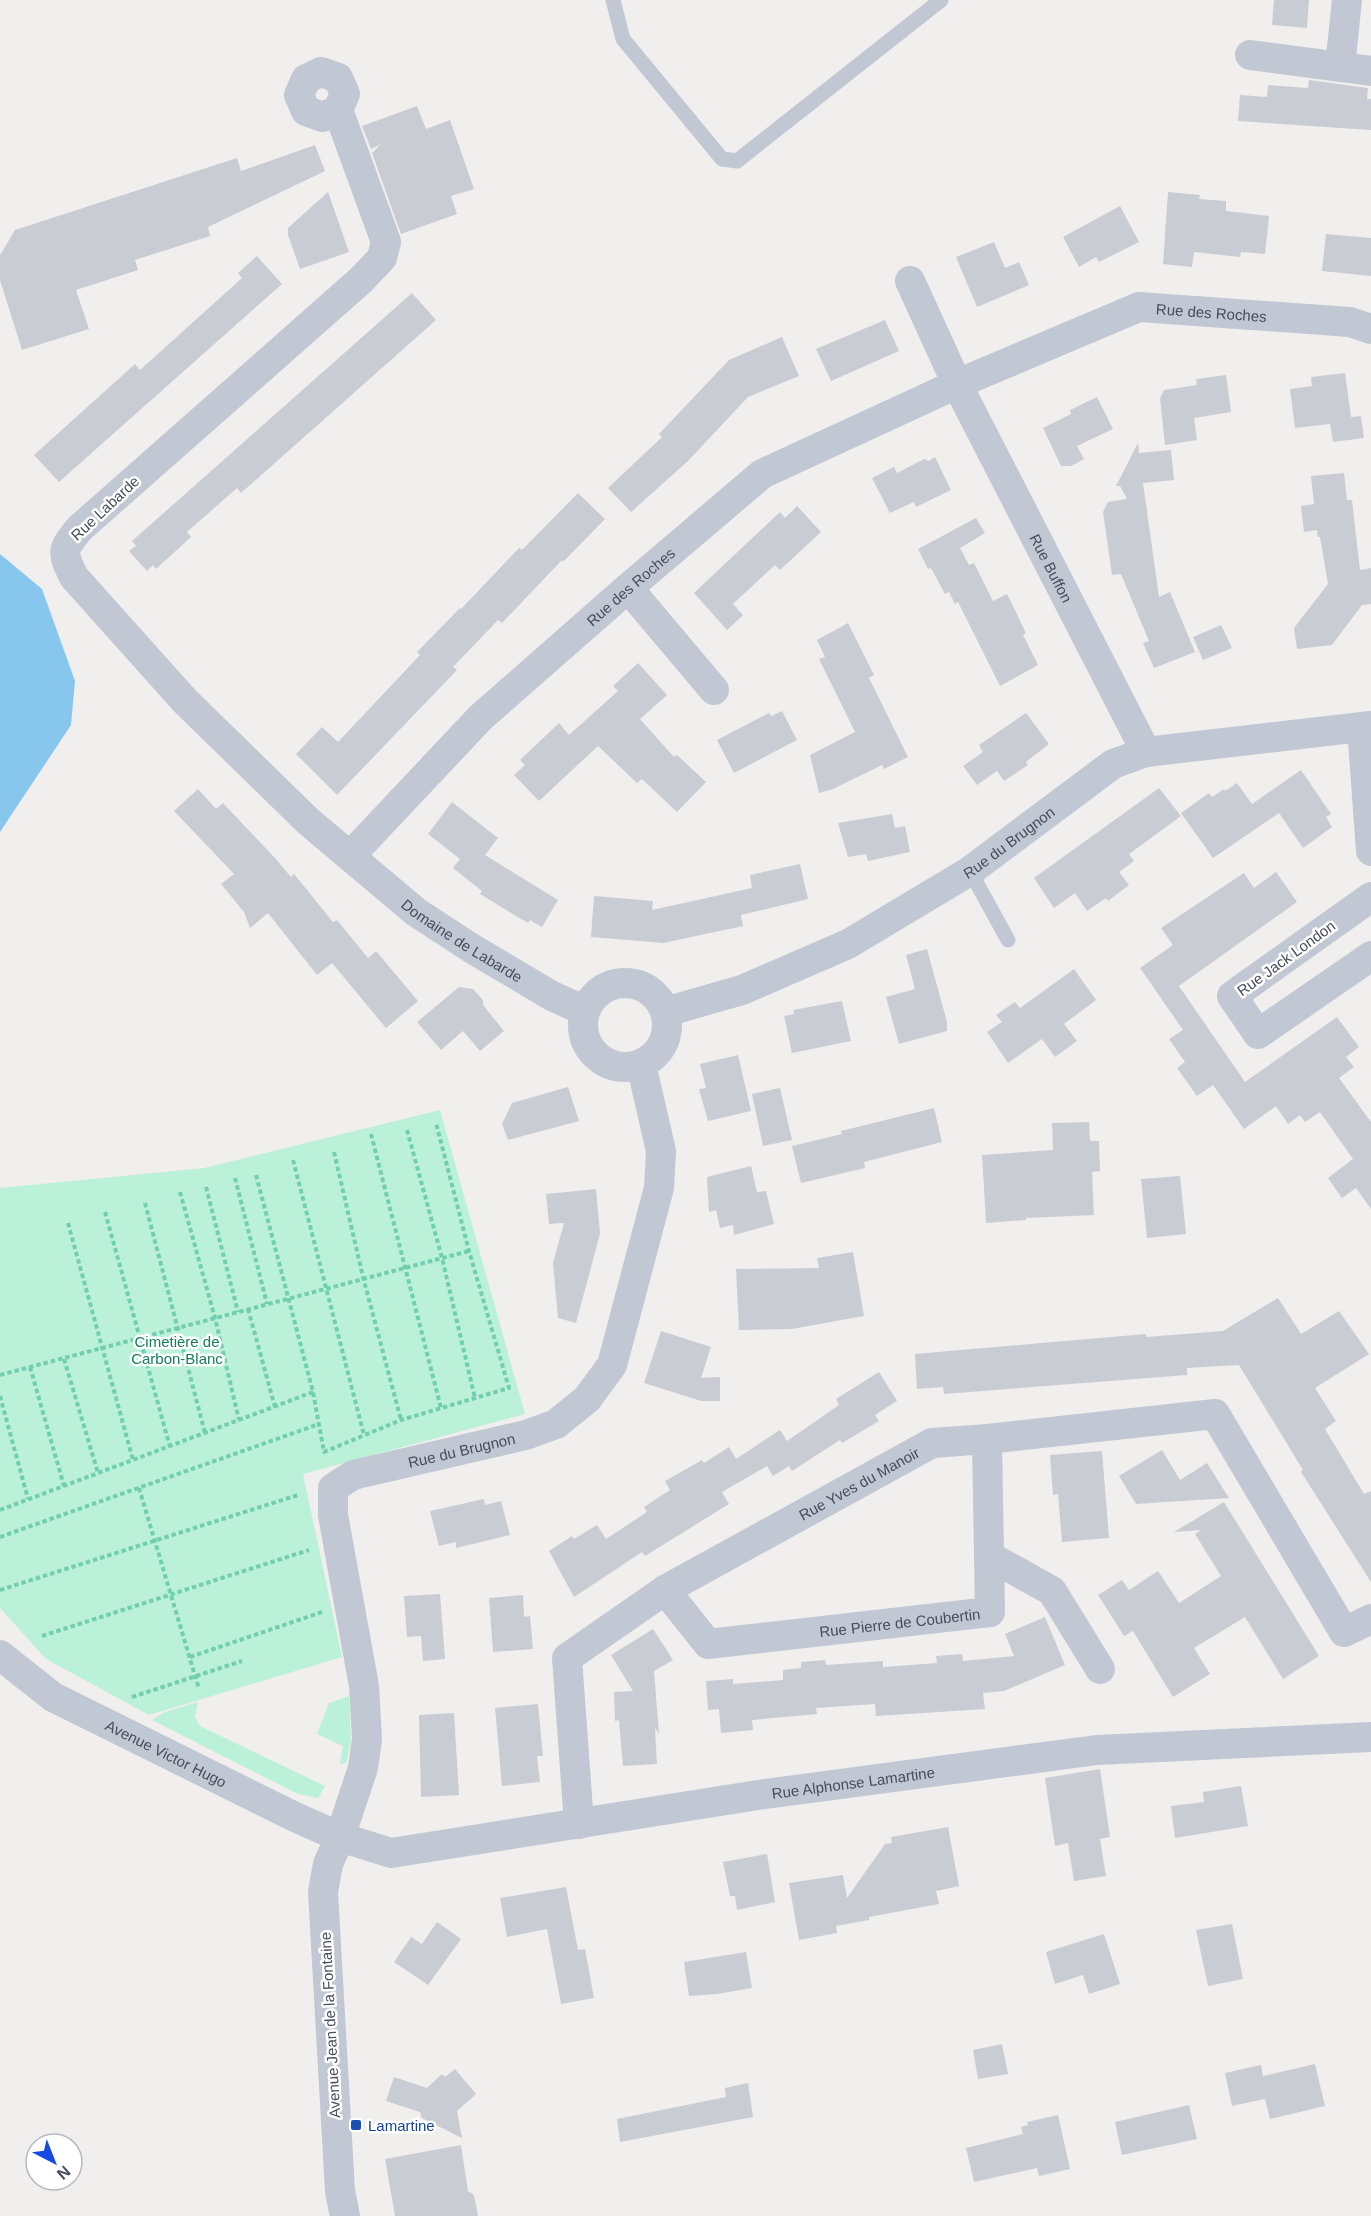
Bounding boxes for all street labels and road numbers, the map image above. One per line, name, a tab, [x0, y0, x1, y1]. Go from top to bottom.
street label: Rue des Roches	[1155, 300, 1267, 325]
street label: Rue Labarde	[67, 472, 143, 544]
street label: Rue Buffon	[1027, 531, 1076, 605]
street label: Rue des Roches	[583, 544, 678, 629]
street label: Rue du Brugnon	[960, 803, 1057, 882]
street label: Domaine de Labarde	[398, 895, 526, 985]
street label: Rue Jack London	[1234, 917, 1338, 999]
street label: Rue du Brugnon	[406, 1429, 517, 1471]
street label: Rue Yves du Manoir	[796, 1443, 922, 1523]
street label: Rue Pierre de Coubertin	[818, 1605, 981, 1640]
street label: Avenue Victor Hugo	[103, 1716, 230, 1790]
street label: Rue Alphonse Lamartine	[771, 1763, 936, 1802]
street label: Avenue Jean de la Fontaine	[317, 1931, 343, 2119]

